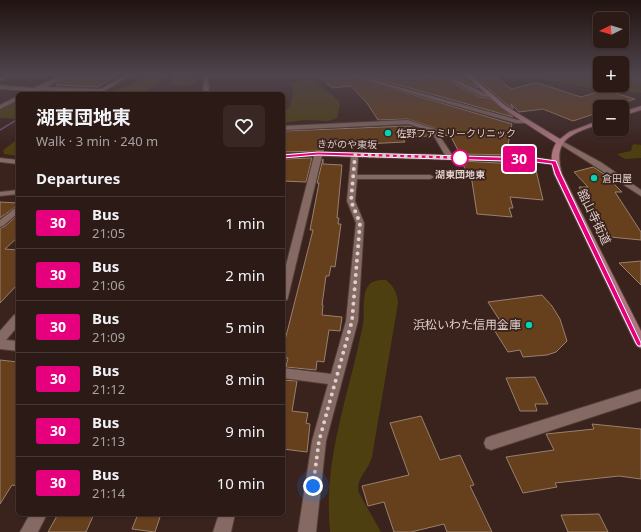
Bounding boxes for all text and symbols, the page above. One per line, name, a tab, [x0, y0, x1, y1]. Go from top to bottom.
north arrow	[593, 12, 629, 48]
map controls	[593, 12, 629, 136]
button: +	[593, 56, 629, 92]
button: −	[593, 100, 629, 136]
text: 湖東団地東	[36, 104, 131, 130]
button: heart	[223, 105, 265, 147]
place label: 佐野ファミリークリニック	[396, 126, 516, 140]
marker: 佐野ファミリークリニック	[383, 128, 393, 138]
text: Walk · 3 min · 240 m	[36, 132, 158, 150]
street label: きがのや東坂	[317, 136, 377, 152]
line badge: 30	[501, 146, 537, 172]
marker: 湖東団地東	[451, 149, 469, 167]
text: 30	[511, 149, 527, 168]
place label: 湖東団地東	[435, 167, 486, 181]
text: Departures	[36, 168, 120, 188]
place label: 倉田屋	[602, 171, 632, 185]
marker: 倉田屋	[589, 173, 599, 183]
street label: 舘山寺街道	[574, 186, 615, 247]
text: Bus	[92, 204, 119, 224]
text: 30	[50, 213, 66, 232]
text: 1 min	[225, 213, 265, 233]
text: 21:05	[92, 224, 125, 242]
text: Bus	[92, 256, 119, 276]
text: 30	[50, 265, 66, 284]
text: 2 min	[225, 265, 265, 285]
text: 21:06	[92, 276, 125, 294]
text: Bus	[92, 308, 119, 328]
place label: 浜松いわた信用金庫	[413, 316, 521, 333]
text: 30	[50, 317, 66, 336]
text: 5 min	[225, 317, 265, 337]
marker: 浜松いわた信用金庫	[524, 320, 534, 330]
text: 21:09	[92, 328, 125, 346]
text: Bus	[92, 360, 119, 380]
text: 30	[50, 369, 66, 388]
text: 8 min	[225, 369, 265, 389]
text: 21:12	[92, 380, 125, 398]
text: Bus	[92, 412, 119, 432]
text: 30	[50, 421, 66, 440]
text: 9 min	[225, 421, 265, 441]
text: 21:13	[92, 432, 125, 450]
text: Bus	[92, 464, 119, 484]
text: 30	[50, 473, 66, 492]
text: 10 min	[217, 473, 265, 493]
your location	[303, 476, 323, 496]
text: 21:14	[92, 484, 125, 502]

